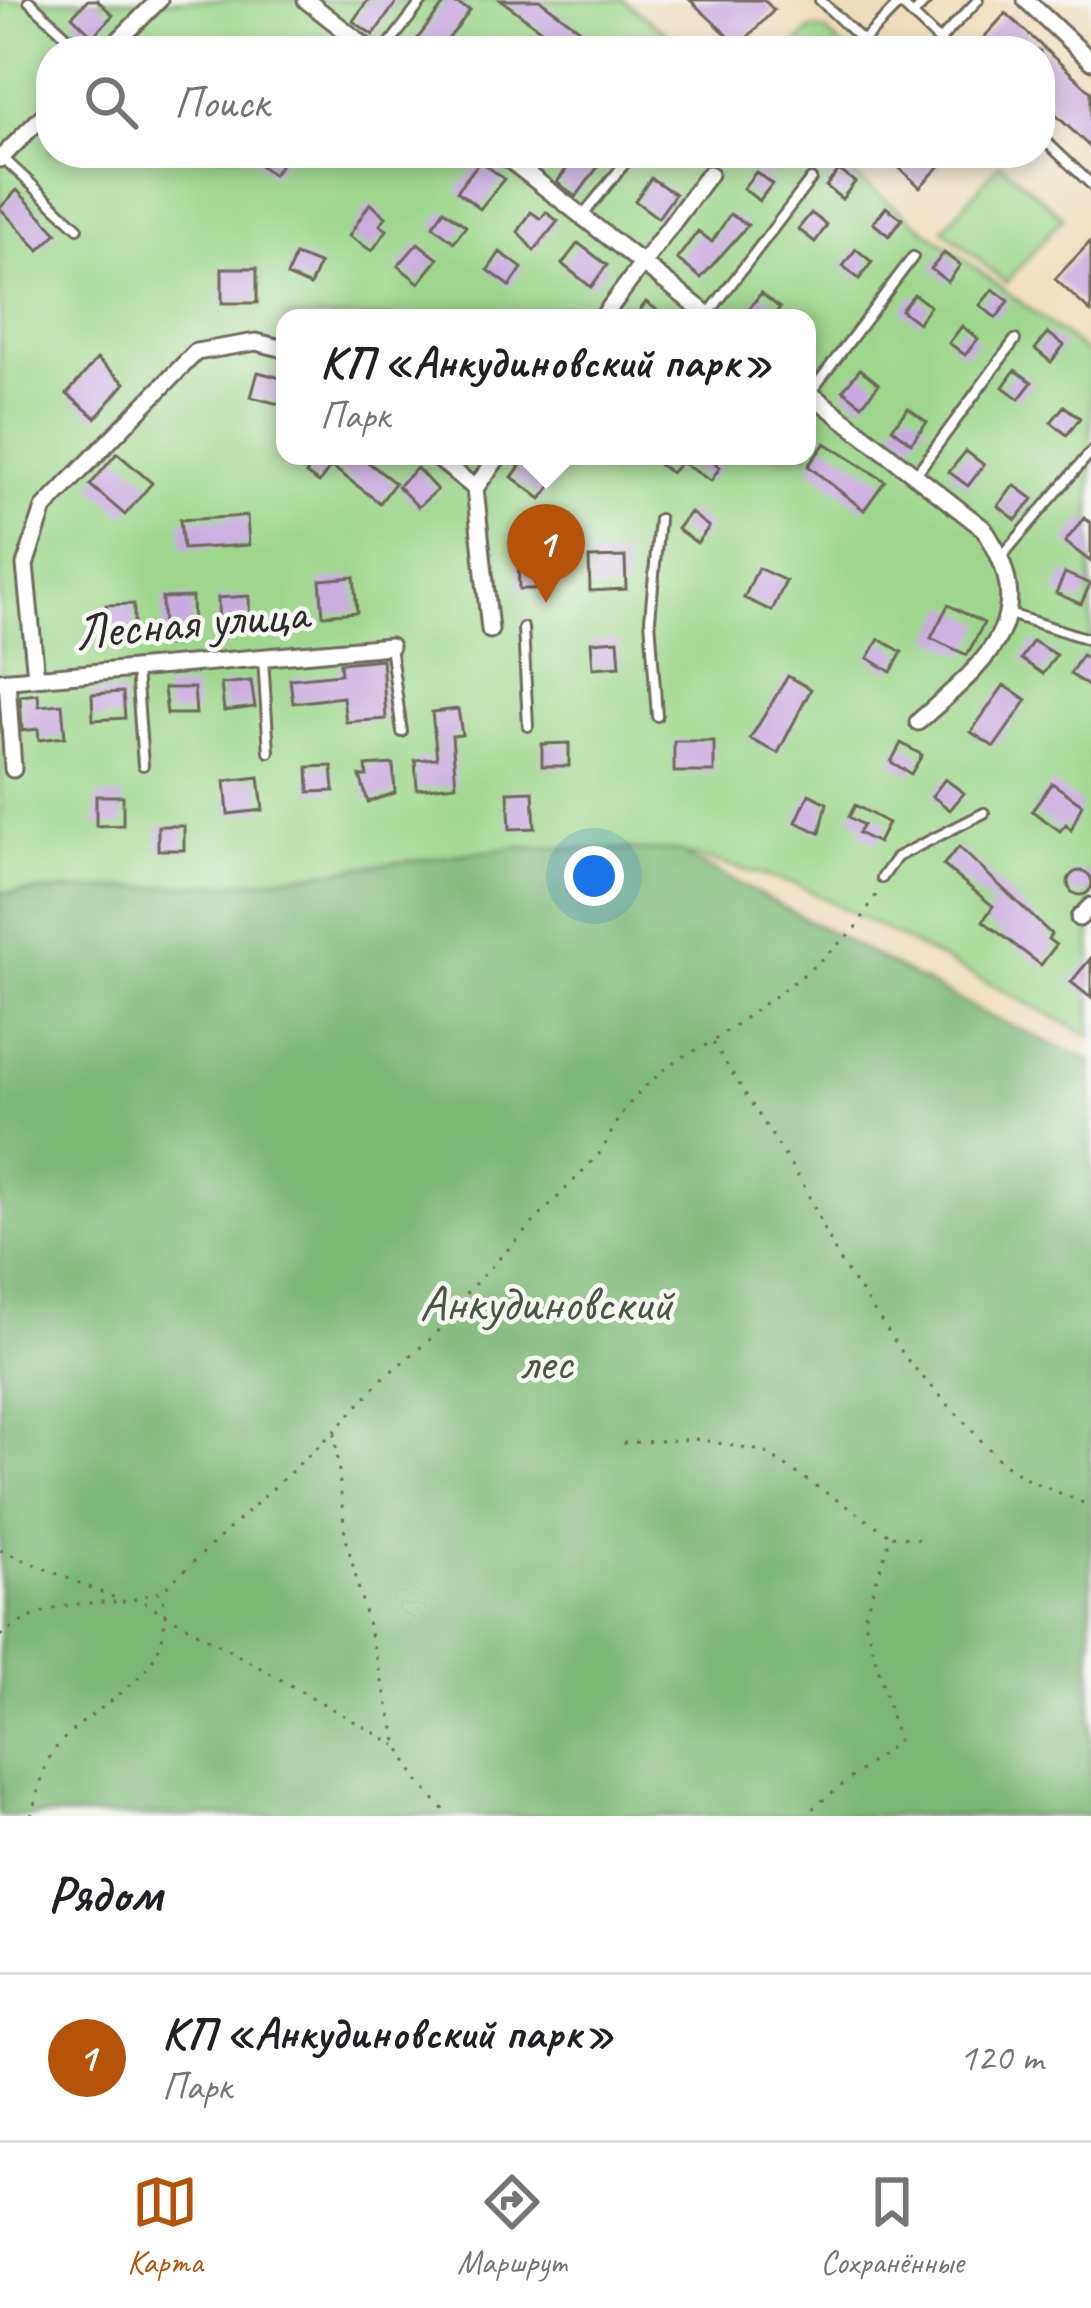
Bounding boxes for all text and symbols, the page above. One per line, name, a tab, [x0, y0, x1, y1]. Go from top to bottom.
search box	[36, 36, 1055, 168]
icon: search	[78, 69, 144, 135]
text: Поиск	[174, 74, 269, 131]
popup	[276, 309, 816, 465]
text: КП «Анкудиновский парк»	[320, 334, 772, 391]
text: Парк	[320, 391, 390, 440]
pin: 1	[507, 504, 585, 603]
street label: Лесная улица	[72, 580, 314, 664]
your location	[564, 846, 624, 906]
park label: Анкудиновский лес	[419, 1271, 676, 1394]
text: Рядом	[48, 1862, 162, 1926]
text: КП «Анкудиновский парк»	[162, 2005, 614, 2062]
text: 1	[78, 2033, 96, 2082]
text: 120 m	[959, 2033, 1043, 2082]
text: Парк	[162, 2062, 232, 2111]
tab: Карта	[127, 2169, 203, 2283]
tab: Маршрут	[457, 2169, 566, 2283]
tab: Сохранённые	[820, 2169, 964, 2283]

